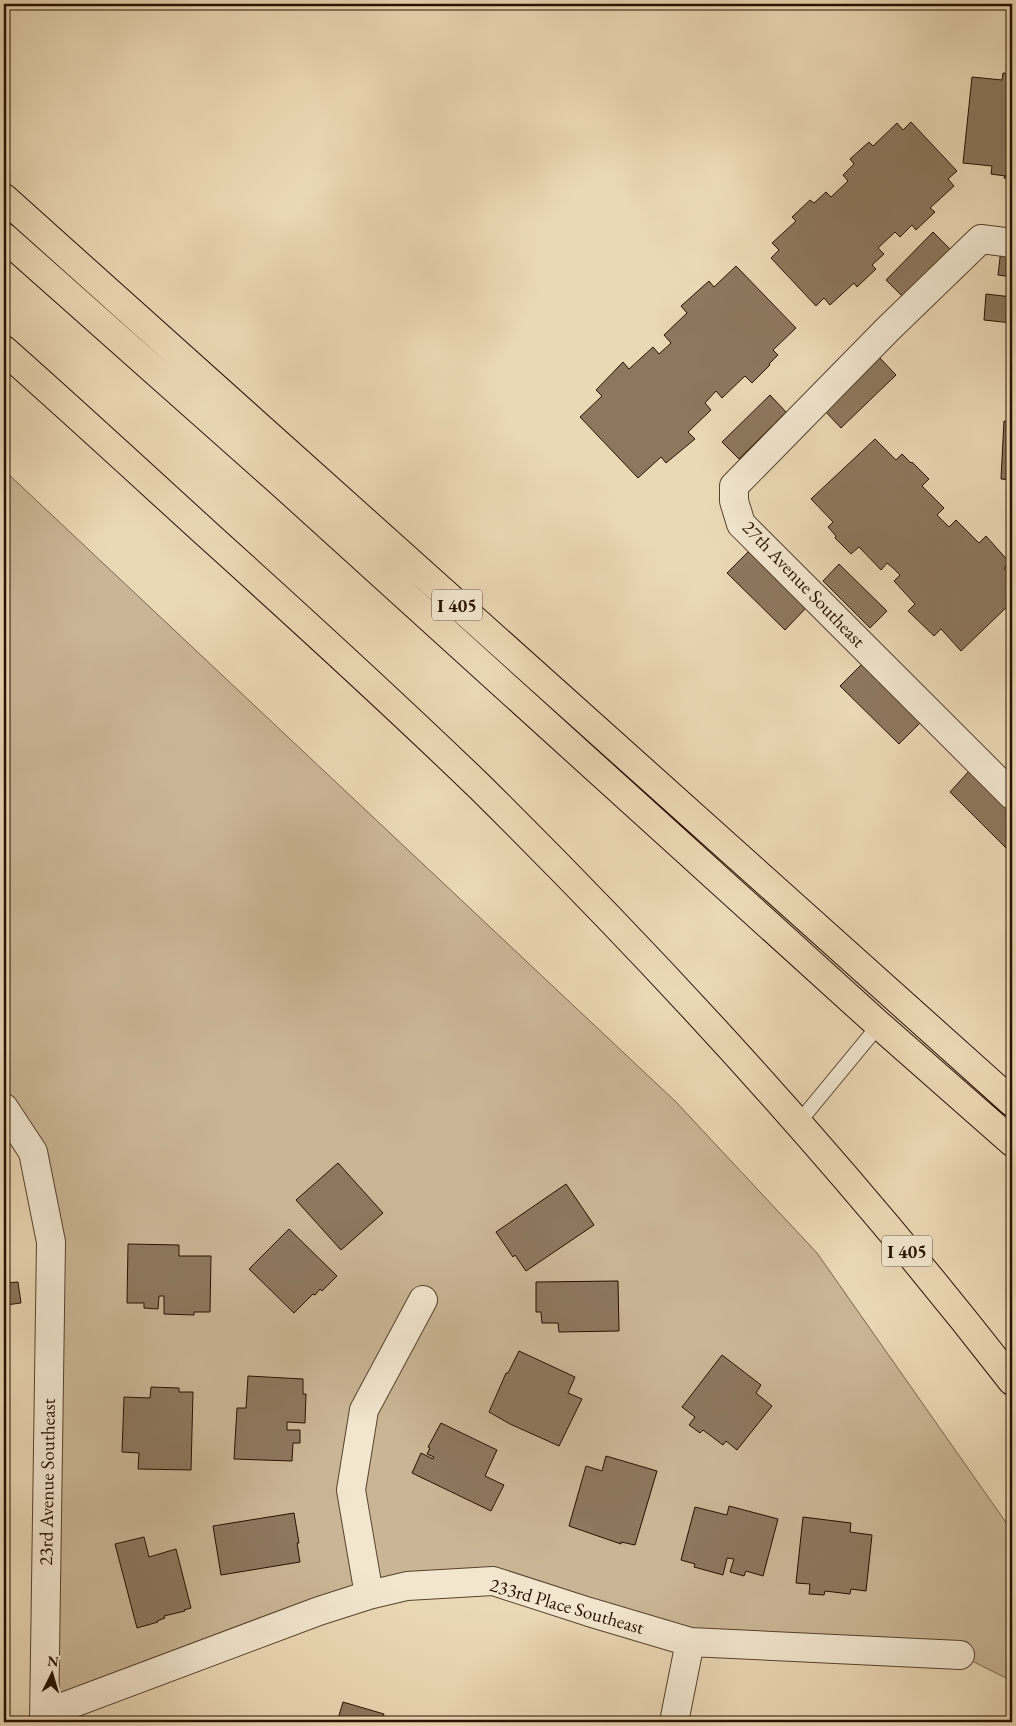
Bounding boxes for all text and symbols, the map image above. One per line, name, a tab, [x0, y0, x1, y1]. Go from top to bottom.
street label: 27th Avenue Southeast	[737, 515, 871, 653]
road number: I 405	[432, 590, 482, 620]
road number: I 405	[882, 1236, 932, 1266]
street label: 23rd Avenue Southeast	[33, 1398, 61, 1566]
street label: 233rd Place Southeast	[487, 1572, 647, 1640]
north arrow	[28, 1648, 78, 1698]
text: N	[47, 1652, 60, 1671]

